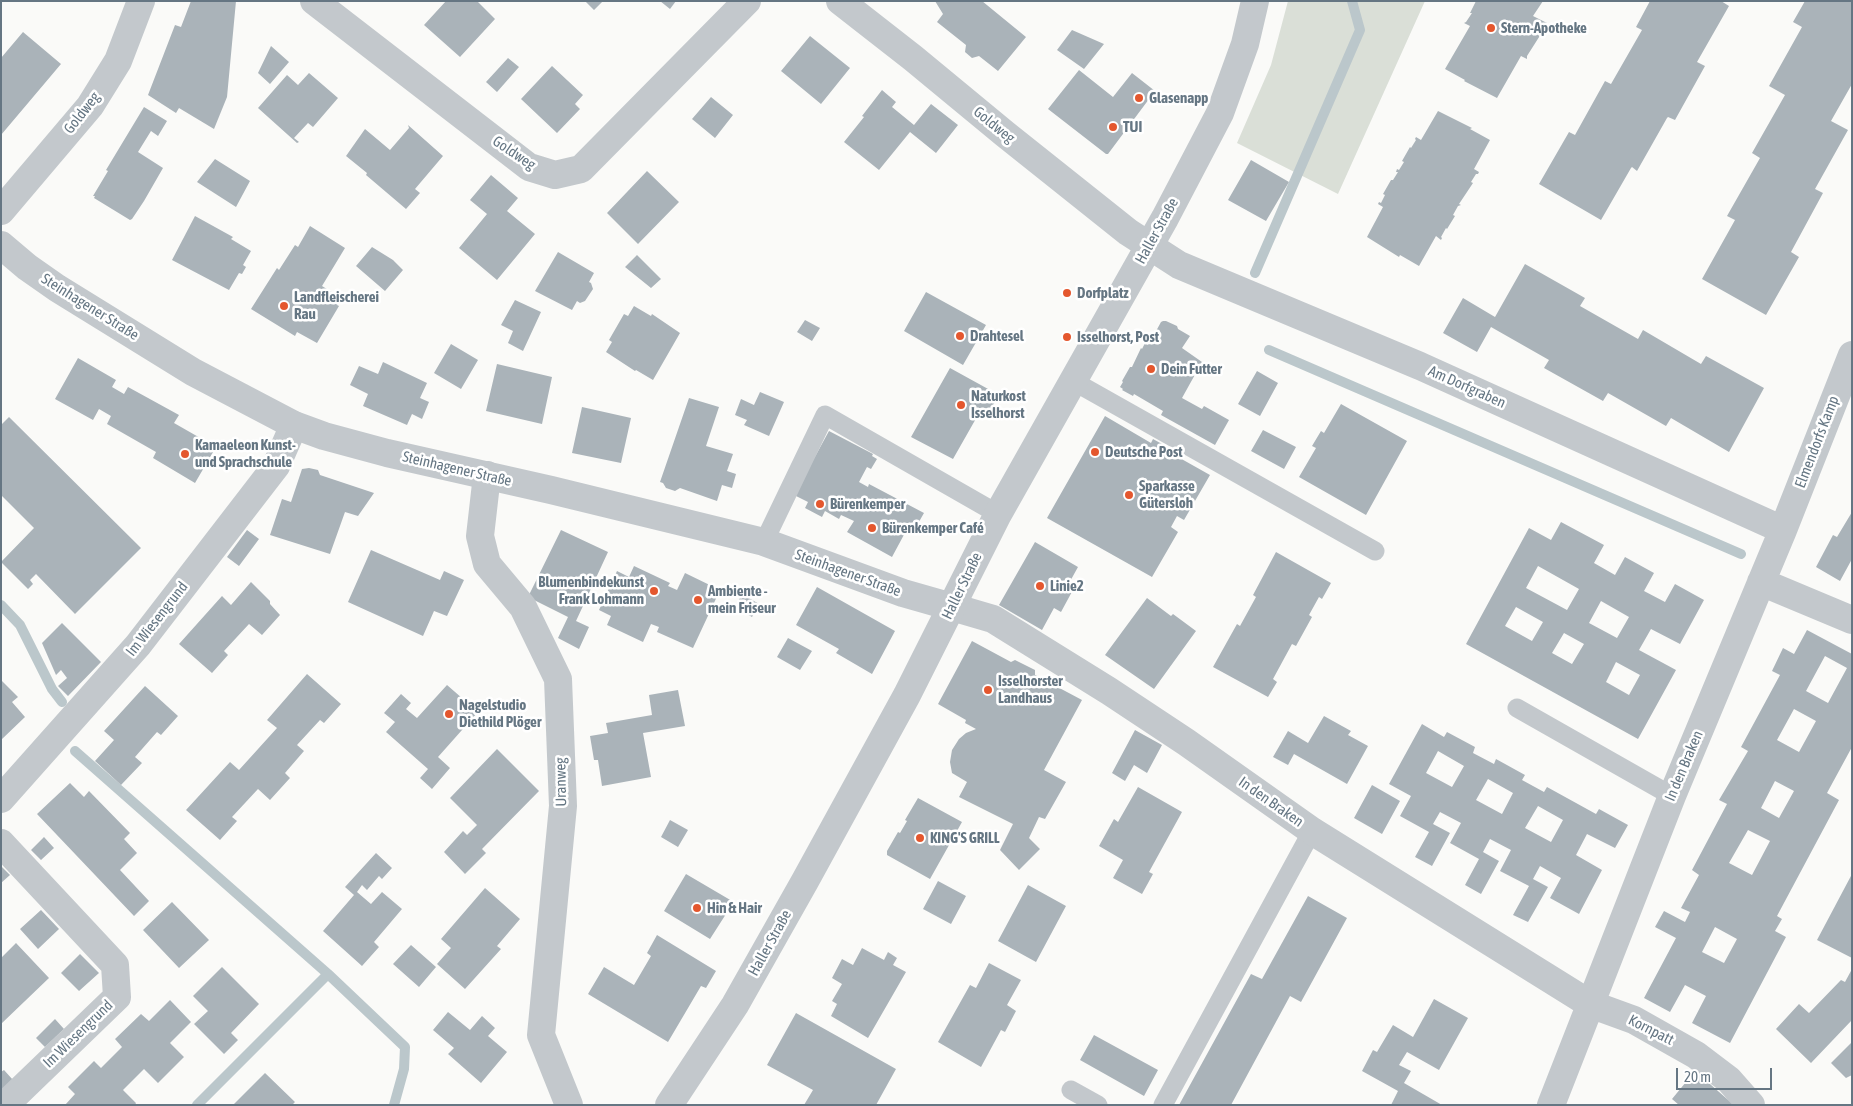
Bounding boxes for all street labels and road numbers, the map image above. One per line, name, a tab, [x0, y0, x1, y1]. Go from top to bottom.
street label: Goldweg	[60, 89, 104, 137]
street label: Goldweg	[970, 103, 1018, 147]
street label: Goldweg	[489, 132, 539, 174]
street label: Haller Straße	[1132, 195, 1182, 267]
street label: Steinhagener Straße	[38, 270, 142, 344]
street label: Am Dorfgraben	[1426, 362, 1508, 412]
street label: Elmendorfs Kamp	[1791, 393, 1843, 491]
street label: Steinhagener Straße	[401, 448, 513, 490]
street label: Steinhagener Straße	[793, 545, 903, 601]
street label: Haller Straße	[938, 550, 986, 622]
street label: Im Wiesengrund	[122, 578, 192, 660]
street label: In den Braken	[1661, 728, 1707, 804]
street label: Uranweg	[552, 757, 570, 807]
street label: In den Braken	[1235, 773, 1307, 831]
street label: Haller Straße	[745, 907, 795, 979]
street label: Im Wiesengrund	[39, 996, 117, 1072]
street label: Kornpatt	[1625, 1011, 1677, 1049]

